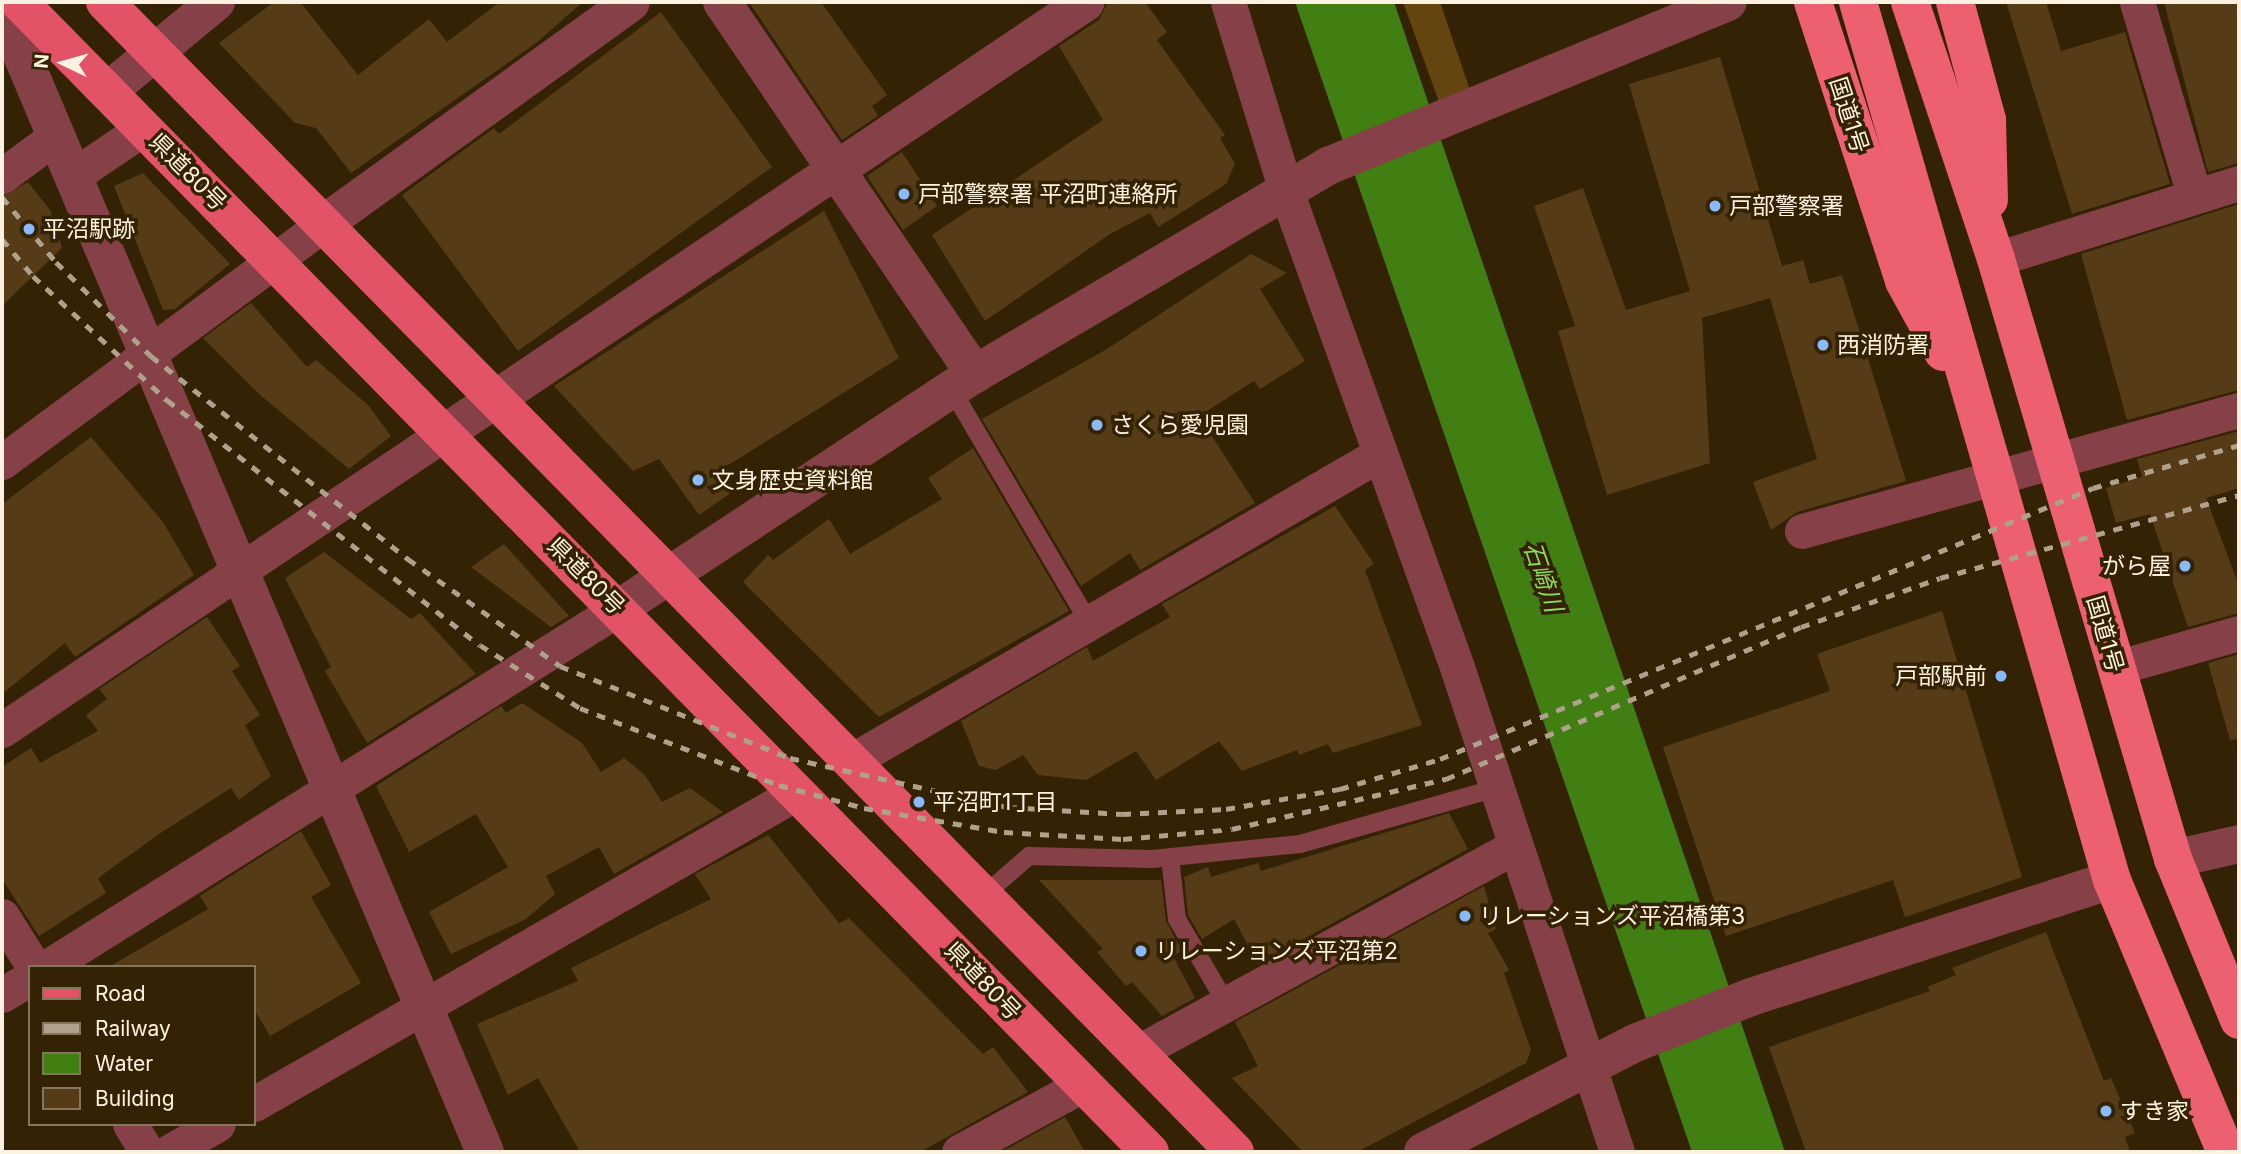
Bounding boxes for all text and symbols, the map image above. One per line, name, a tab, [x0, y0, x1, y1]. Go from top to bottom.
north arrow	[28, 28, 98, 98]
text: N	[29, 53, 54, 69]
street label: 国道1号	[1824, 73, 1874, 157]
street label: 県道80号	[144, 128, 232, 216]
place label: 戸部警察署 平沼町連絡所	[918, 180, 1177, 208]
marker: 戸部警察署 平沼町連絡所	[896, 186, 912, 202]
place label: 戸部警察署	[1729, 192, 1844, 220]
marker: 戸部警察署	[1707, 198, 1723, 214]
place label: 平沼駅跡	[43, 215, 135, 243]
marker: 平沼駅跡	[21, 221, 37, 237]
place label: 西消防署	[1837, 331, 1929, 359]
marker: 西消防署	[1815, 337, 1831, 353]
place label: さくら愛児園	[1111, 411, 1249, 439]
marker: さくら愛児園	[1089, 417, 1105, 433]
place label: 文身歴史資料館	[712, 466, 873, 494]
marker: 文身歴史資料館	[690, 472, 706, 488]
street label: 県道80号	[542, 532, 630, 620]
water label: 石崎川	[1518, 538, 1568, 616]
place label: がら屋	[2102, 552, 2171, 580]
marker: がら屋	[2177, 558, 2193, 574]
street label: 国道1号	[2081, 593, 2129, 675]
place label: 戸部駅前	[1895, 662, 1987, 690]
marker: 戸部駅前	[1993, 668, 2009, 684]
place label: 平沼町1丁目	[933, 788, 1057, 816]
marker: 平沼町1丁目	[911, 794, 927, 810]
place label: リレーションズ平沼橋第3	[1479, 902, 1746, 930]
marker: リレーションズ平沼橋第3	[1457, 908, 1473, 924]
street label: 県道80号	[939, 936, 1027, 1026]
place label: リレーションズ平沼第2	[1155, 937, 1399, 965]
marker: リレーションズ平沼第2	[1133, 943, 1149, 959]
legend	[28, 965, 256, 1126]
text: Road	[95, 981, 146, 1006]
text: Railway	[95, 1016, 171, 1041]
text: Water	[95, 1051, 153, 1076]
text: Building	[95, 1086, 175, 1111]
place label: すき家	[2120, 1097, 2189, 1125]
marker: すき家	[2098, 1103, 2114, 1119]

